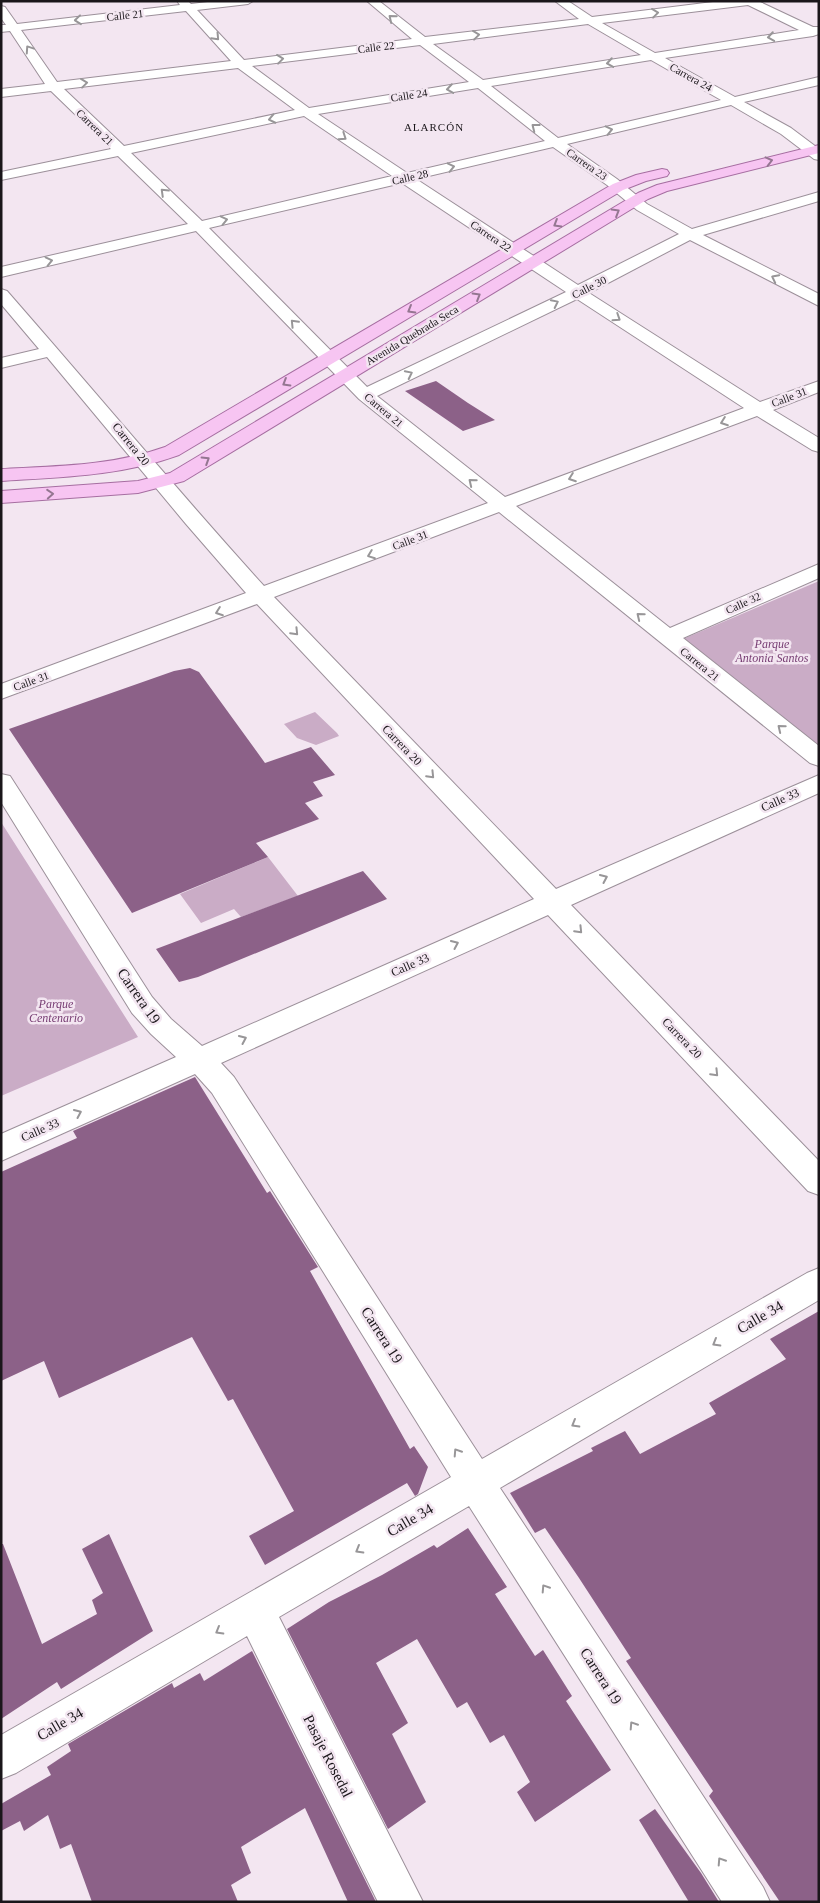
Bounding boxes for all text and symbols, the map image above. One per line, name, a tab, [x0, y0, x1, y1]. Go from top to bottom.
street label: Calle 21	[106, 7, 144, 23]
one-way arrow	[651, 8, 659, 19]
one-way arrow	[74, 14, 82, 25]
one-way arrow	[389, 15, 398, 23]
one-way arrow	[473, 30, 481, 41]
one-way arrow	[210, 31, 219, 40]
one-way arrow	[766, 32, 775, 42]
street label: Calle 22	[357, 39, 395, 55]
one-way arrow	[25, 46, 35, 55]
one-way arrow	[277, 54, 285, 65]
one-way arrow	[606, 57, 614, 68]
street label: Carrera 24	[668, 60, 715, 94]
one-way arrow	[81, 78, 89, 89]
one-way arrow	[445, 83, 454, 93]
street label: Calle 24	[390, 86, 429, 104]
street label: Carrera 21	[74, 106, 116, 148]
one-way arrow	[268, 113, 277, 124]
district label: ALARCÓN	[404, 121, 464, 133]
one-way arrow	[532, 124, 541, 132]
one-way arrow	[604, 125, 613, 136]
one-way arrow	[338, 131, 347, 140]
street label: Carrera 23	[564, 146, 610, 183]
one-way arrow	[765, 156, 774, 167]
one-way arrow	[446, 162, 455, 173]
street label: Calle 28	[391, 167, 430, 187]
one-way arrow	[161, 189, 170, 198]
one-way arrow	[611, 209, 620, 219]
one-way arrow	[220, 215, 229, 226]
one-way arrow	[554, 217, 563, 227]
street label: Carrera 22	[468, 218, 514, 254]
one-way arrow	[44, 256, 53, 267]
street label: Calle 30	[570, 273, 609, 301]
one-way arrow	[772, 274, 781, 284]
one-way arrow	[472, 293, 481, 303]
one-way arrow	[550, 299, 559, 309]
street label: Avenida Quebrada Seca	[364, 303, 460, 367]
one-way arrow	[407, 304, 416, 314]
one-way arrow	[612, 312, 621, 321]
one-way arrow	[291, 320, 300, 329]
one-way arrow	[404, 370, 413, 380]
one-way arrow	[283, 377, 292, 387]
street label: Calle 31	[770, 385, 808, 409]
street label: Carrera 21	[362, 390, 406, 430]
one-way arrow	[720, 416, 729, 426]
street label: Carrera 20	[110, 420, 152, 468]
one-way arrow	[201, 457, 210, 466]
one-way arrow	[568, 473, 576, 483]
one-way arrow	[469, 479, 478, 487]
one-way arrow	[46, 488, 54, 499]
street label: Calle 31	[391, 528, 429, 552]
one-way arrow	[367, 549, 375, 559]
street label: Calle 32	[724, 590, 762, 616]
one-way arrow	[215, 606, 223, 616]
one-way arrow	[637, 613, 646, 621]
one-way arrow	[289, 626, 298, 635]
park label: Parque Antonia Santos	[734, 637, 809, 665]
street label: Carrera 21	[678, 645, 722, 683]
street label: Calle 31	[12, 669, 50, 693]
street label: Carrera 20	[379, 722, 425, 768]
one-way arrow	[777, 725, 786, 734]
one-way arrow	[425, 769, 434, 778]
street label: Calle 33	[759, 785, 801, 815]
one-way arrow	[599, 874, 608, 885]
one-way arrow	[573, 925, 582, 934]
one-way arrow	[450, 940, 459, 951]
street label: Calle 33	[389, 950, 431, 980]
street label: Carrera 19	[114, 965, 164, 1027]
park label: Parque Centenario	[29, 997, 83, 1025]
street label: Carrera 20	[659, 1015, 705, 1061]
one-way arrow	[238, 1034, 247, 1045]
one-way arrow	[709, 1068, 718, 1077]
one-way arrow	[73, 1109, 82, 1120]
street label: Calle 33	[19, 1115, 61, 1145]
street label: Calle 34	[734, 1297, 786, 1337]
street label: Carrera 19	[358, 1304, 406, 1366]
one-way arrow	[712, 1336, 721, 1346]
one-way arrow	[572, 1418, 581, 1428]
one-way arrow	[453, 1448, 463, 1457]
street label: Calle 34	[384, 1500, 436, 1540]
one-way arrow	[356, 1543, 365, 1553]
one-way arrow	[541, 1585, 551, 1594]
one-way arrow	[215, 1625, 224, 1635]
street label: Carrera 19	[577, 1645, 625, 1707]
street label: Calle 34	[34, 1704, 86, 1744]
street label: Pasaje Rosedal	[300, 1712, 356, 1800]
one-way arrow	[630, 1721, 639, 1730]
one-way arrow	[718, 1857, 728, 1866]

